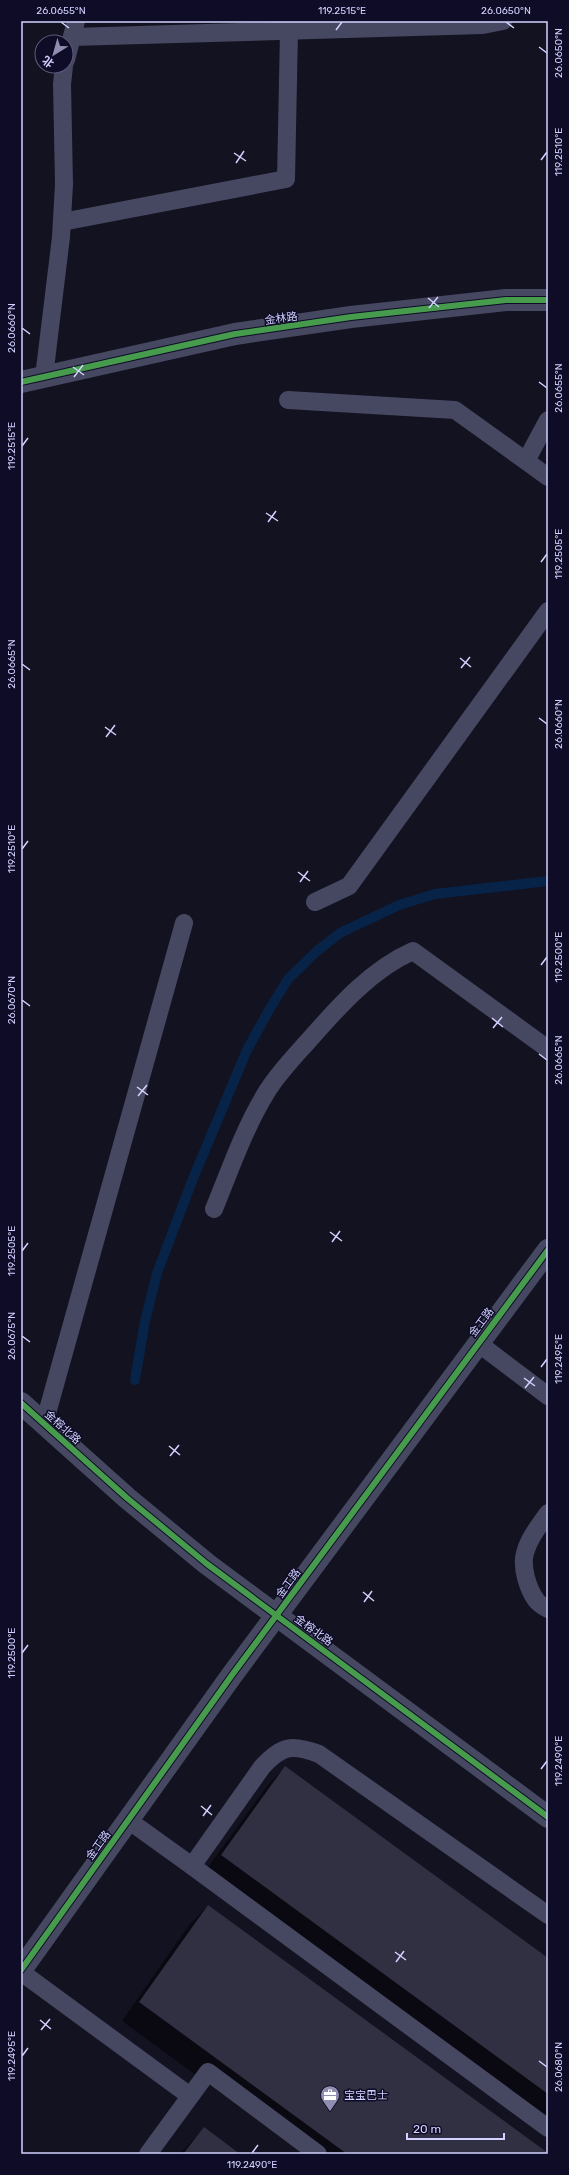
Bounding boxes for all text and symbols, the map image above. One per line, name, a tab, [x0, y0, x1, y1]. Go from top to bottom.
text: 26.0655°N	[36, 5, 86, 17]
text: 119.2515°E	[318, 5, 366, 17]
text: 26.0650°N	[481, 5, 531, 17]
text: 26.0650°N	[553, 28, 565, 78]
north arrow	[34, 34, 74, 74]
text: 北	[40, 53, 57, 70]
text: 119.2510°E	[553, 128, 565, 176]
text: 26.0660°N	[6, 303, 18, 353]
street label: 金林路	[264, 310, 298, 327]
text: 26.0655°N	[553, 363, 565, 413]
text: 119.2515°E	[6, 422, 18, 470]
text: 119.2505°E	[553, 529, 565, 579]
text: 26.0665°N	[6, 639, 18, 689]
text: 26.0660°N	[553, 699, 565, 749]
text: 119.2510°E	[6, 825, 18, 873]
text: 119.2500°E	[553, 932, 565, 982]
text: 26.0670°N	[6, 976, 18, 1024]
text: 26.0665°N	[553, 1035, 565, 1085]
text: 119.2505°E	[6, 1226, 18, 1276]
street label: 金工路	[466, 1305, 497, 1339]
text: 26.0675°N	[6, 1312, 18, 1360]
text: 119.2495°E	[553, 1334, 565, 1384]
street label: 金榕北路	[42, 1408, 83, 1447]
street label: 金工路	[273, 1566, 303, 1600]
street label: 金榕北路	[292, 1612, 335, 1649]
text: 119.2500°E	[6, 1628, 18, 1678]
text: 119.2490°E	[553, 1736, 565, 1786]
street label: 金工路	[83, 1828, 113, 1862]
text: 119.2495°E	[6, 2031, 18, 2081]
text: 26.0680°N	[553, 2042, 565, 2092]
office icon: 宝宝巴士	[319, 2084, 341, 2112]
place label: 宝宝巴士	[344, 2089, 388, 2102]
scale bar	[407, 2115, 504, 2141]
text: 20 m	[413, 2122, 441, 2136]
text: 119.2490°E	[227, 2159, 277, 2171]

